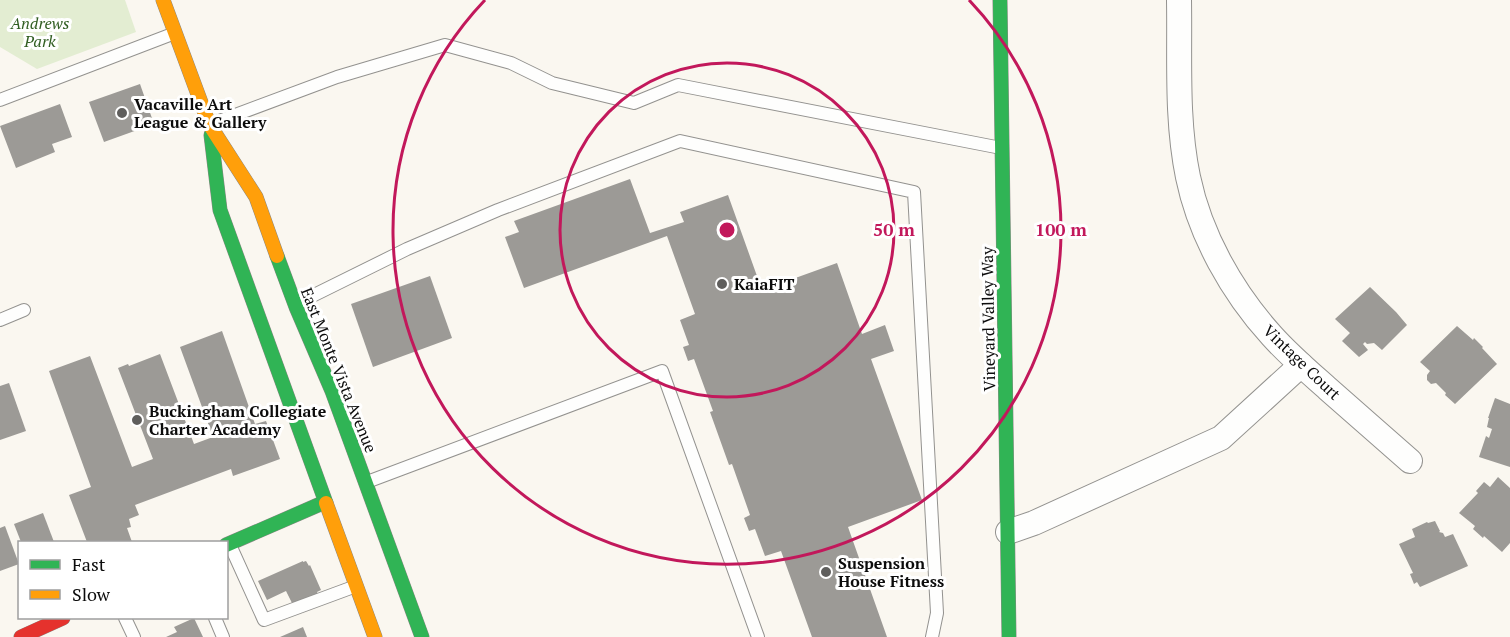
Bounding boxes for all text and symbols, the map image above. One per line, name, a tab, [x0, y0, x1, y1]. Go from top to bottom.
park label: Andrews Park	[9, 12, 70, 52]
place label: Vacaville Art League & Gallery	[134, 93, 267, 133]
marker: Vacaville Art League & Gallery	[115, 106, 129, 120]
text: 50 m	[873, 217, 915, 241]
text: 100 m	[1035, 217, 1087, 241]
centre of rings	[717, 220, 737, 240]
street label: Vineyard Valley Way	[976, 246, 1000, 392]
place label: KaiaFIT	[734, 273, 795, 295]
marker: KaiaFIT	[715, 277, 729, 291]
street label: East Monte Vista Avenue	[296, 284, 382, 456]
street label: Vintage Court	[1259, 319, 1346, 405]
place label: Buckingham Collegiate Charter Academy	[149, 400, 327, 440]
marker: Buckingham Collegiate Charter Academy	[130, 413, 144, 427]
legend	[18, 541, 228, 619]
text: Fast	[72, 552, 106, 576]
place label: Suspension House Fitness	[838, 552, 944, 592]
marker: Suspension House Fitness	[819, 565, 833, 579]
text: Slow	[72, 582, 111, 606]

